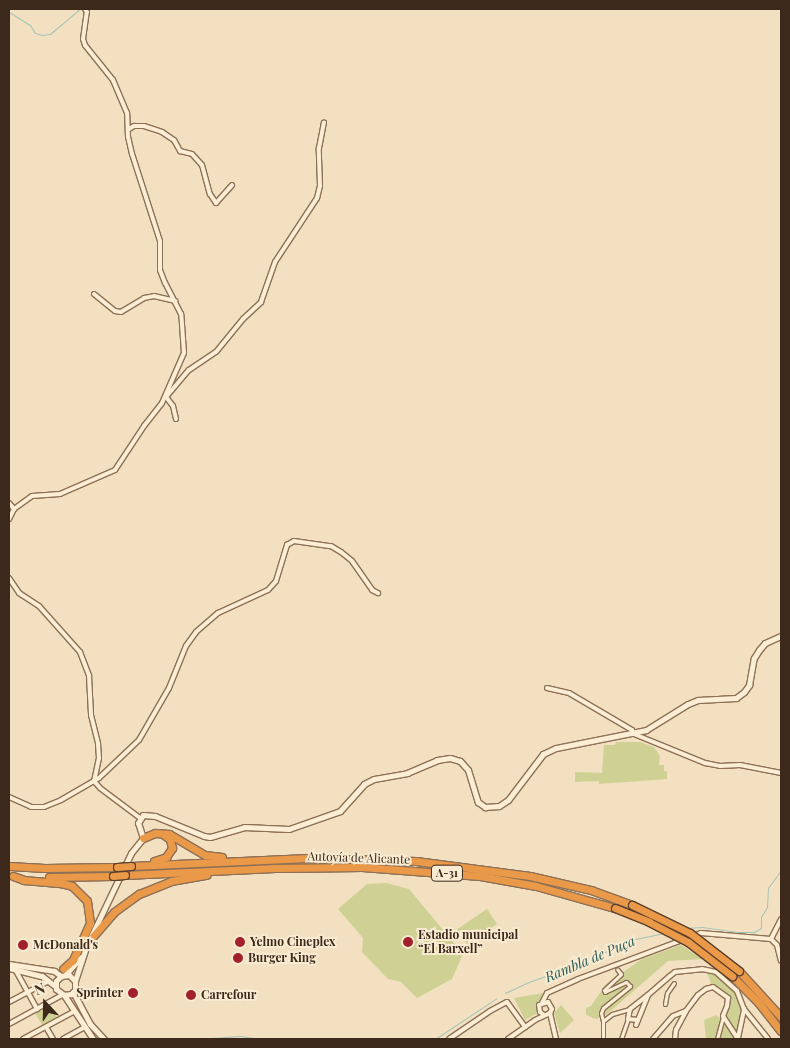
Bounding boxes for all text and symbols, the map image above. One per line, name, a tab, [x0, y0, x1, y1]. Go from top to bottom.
street label: Autovía de Alicante	[307, 849, 411, 867]
road number: A-31	[431, 864, 463, 881]
place label: Estadio municipal “El Barxell”	[418, 928, 518, 956]
water label: Rambla de Puça	[542, 932, 638, 986]
place label: Yelmo Cineplex	[250, 935, 335, 949]
marker: Yelmo Cineplex	[234, 936, 246, 948]
marker: Estadio municipal “El Barxell”	[402, 936, 414, 948]
place label: McDonald's	[33, 938, 98, 952]
marker: McDonald's	[17, 939, 29, 951]
place label: Burger King	[248, 951, 316, 965]
marker: Burger King	[232, 952, 244, 964]
north arrow	[20, 978, 70, 1028]
text: N	[31, 978, 48, 999]
place label: Sprinter	[76, 986, 123, 1000]
marker: Sprinter	[127, 987, 139, 999]
place label: Carrefour	[201, 988, 256, 1002]
marker: Carrefour	[185, 989, 197, 1001]

